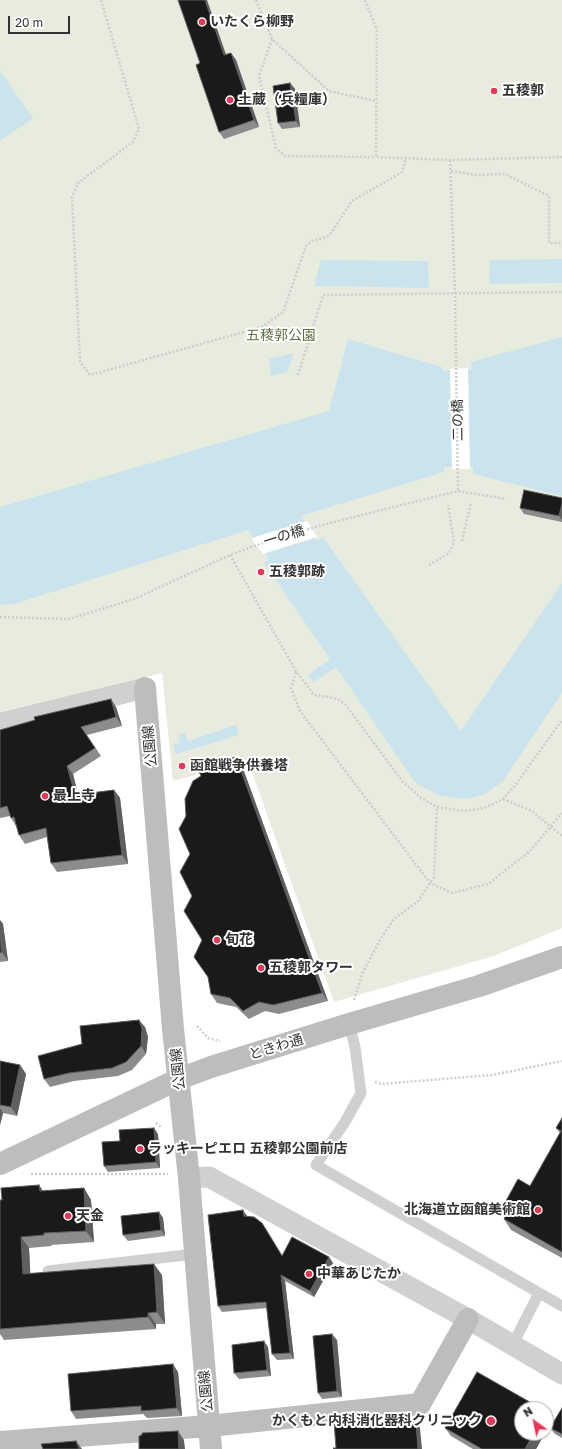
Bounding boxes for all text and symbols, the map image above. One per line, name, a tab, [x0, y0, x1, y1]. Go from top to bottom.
scale bar	[10, 8, 72, 34]
place label: いたくら柳野	[210, 14, 294, 30]
text: 20 m	[15, 15, 43, 30]
marker: いたくら柳野	[197, 17, 207, 27]
place label: 五稜郭	[502, 83, 544, 99]
marker: 五稜郭	[489, 86, 499, 96]
place label: 土蔵（兵糧庫）	[238, 92, 336, 108]
marker: 土蔵（兵糧庫）	[225, 95, 235, 105]
park label: 五稜郭公園	[246, 328, 316, 344]
street label: 二の橋	[449, 399, 467, 441]
street label: 一の橋	[261, 522, 307, 550]
place label: 五稜郭跡	[269, 564, 325, 580]
marker: 五稜郭跡	[256, 567, 266, 577]
street label: 公園線	[140, 724, 160, 768]
place label: 函館戦争供養塔	[190, 758, 288, 774]
marker: 函館戦争供養塔	[177, 761, 187, 771]
place label: 最上寺	[53, 788, 95, 804]
marker: 最上寺	[40, 791, 50, 801]
place label: 旬花	[225, 932, 253, 948]
marker: 旬花	[212, 935, 222, 945]
place label: 五稜郭タワー	[269, 960, 353, 976]
marker: 五稜郭タワー	[256, 963, 266, 973]
street label: ときわ通	[247, 1031, 305, 1063]
street label: 公園線	[167, 1047, 189, 1091]
place label: ラッキーピエロ 五稜郭公園前店	[148, 1141, 347, 1157]
marker: ラッキーピエロ 五稜郭公園前店	[135, 1144, 145, 1154]
place label: 北海道立函館美術館	[404, 1202, 530, 1218]
marker: 北海道立函館美術館	[533, 1205, 543, 1215]
place label: 天金	[76, 1208, 104, 1224]
marker: 天金	[63, 1211, 73, 1221]
place label: 中華あじたか	[317, 1266, 401, 1282]
marker: 中華あじたか	[304, 1269, 314, 1279]
street label: 公園線	[196, 1369, 216, 1413]
north arrow	[514, 1401, 554, 1441]
text: N	[521, 1404, 535, 1419]
place label: かくもと内科消化器科クリニック	[272, 1413, 482, 1429]
marker: かくもと内科消化器科クリニック	[485, 1415, 497, 1427]

